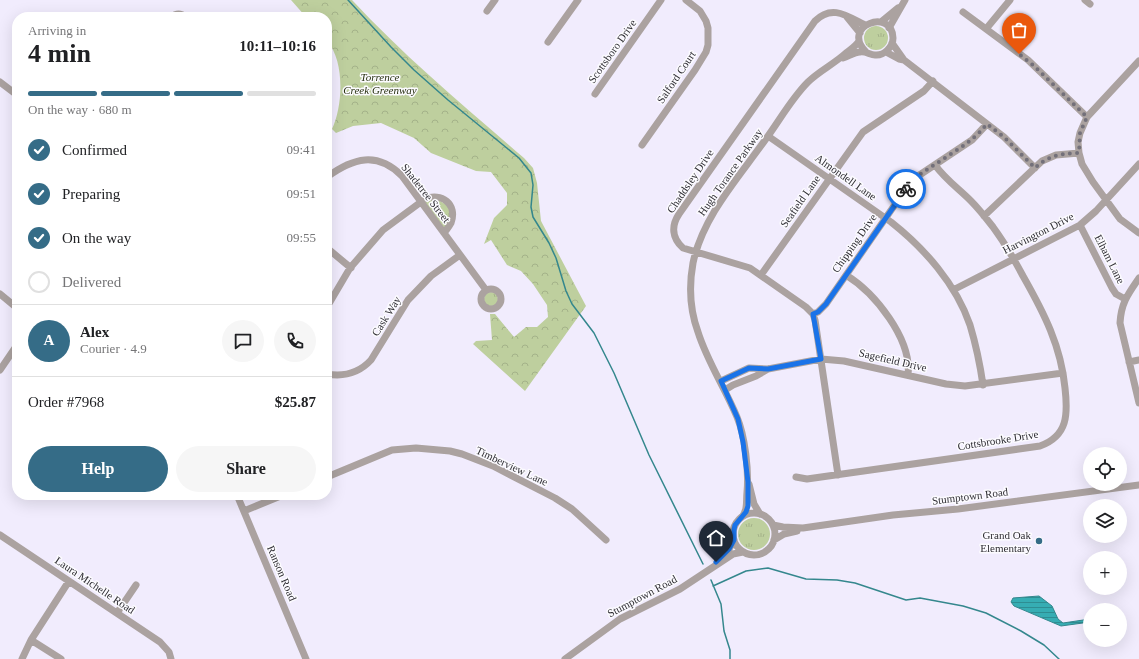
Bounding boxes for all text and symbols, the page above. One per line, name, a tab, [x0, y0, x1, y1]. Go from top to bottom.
pin	[1002, 13, 1036, 54]
street label: Scottsboro Drive	[586, 17, 638, 85]
icon: bag	[1008, 19, 1030, 41]
text: Arriving in	[28, 23, 86, 38]
text: 10:11–10:16	[239, 38, 316, 54]
text: 4 min	[28, 39, 91, 68]
street label: Salford Court	[654, 49, 698, 105]
park label: Torrence Creek Greenway	[343, 71, 417, 96]
text: On the way · 680 m	[28, 102, 132, 117]
street label: Hugh Torance Parkway	[695, 126, 765, 218]
icon: check	[28, 139, 50, 161]
text: Confirmed	[62, 142, 127, 158]
text: 09:41	[286, 142, 316, 157]
street label: Chaddsley Drive	[664, 147, 716, 215]
street label: Almondell Lane	[813, 151, 879, 203]
street label: Shadetree Street	[399, 161, 453, 225]
courier	[886, 169, 926, 209]
street label: Seafield Lane	[778, 173, 822, 229]
icon: bike	[895, 178, 917, 200]
icon: check	[28, 183, 50, 205]
text: Preparing	[62, 186, 120, 202]
text: 09:51	[286, 186, 316, 201]
street label: Harvington Drive	[1001, 210, 1076, 256]
street label: Chipping Drive	[829, 211, 879, 275]
icon: check	[28, 227, 50, 249]
text: On the way	[62, 230, 131, 246]
text: 09:55	[286, 230, 316, 245]
street label: Elham Lane	[1093, 232, 1128, 286]
text: Delivered	[62, 274, 121, 290]
street label: Cask Way	[369, 294, 403, 338]
button: chat	[222, 320, 264, 362]
button: phone	[274, 320, 316, 362]
text: Alex	[80, 324, 109, 340]
text: A	[44, 332, 54, 348]
text: Courier · 4.9	[80, 341, 147, 356]
street label: Sagefield Drive	[858, 346, 928, 374]
text: Order #7968	[28, 394, 104, 410]
text: $25.87	[275, 394, 316, 410]
street label: Cottsbrooke Drive	[957, 428, 1039, 452]
street label: Timberview Lane	[474, 444, 550, 488]
button: Help	[28, 446, 168, 492]
button: Share	[176, 446, 316, 492]
map controls	[1083, 447, 1127, 647]
button: locate	[1083, 447, 1127, 491]
street label: Stumptown Road	[931, 485, 1009, 507]
button: layers	[1083, 499, 1127, 543]
pin	[699, 521, 733, 562]
icon: home	[705, 527, 727, 549]
place label: Grand Oak Elementary	[980, 529, 1031, 554]
marker: Grand Oak Elementary	[1034, 536, 1044, 546]
street label: Ranson Road	[265, 544, 299, 603]
button: +	[1083, 551, 1127, 595]
street label: Laura Michelle Road	[53, 554, 138, 616]
street label: Stumptown Road	[605, 572, 679, 619]
button: −	[1083, 603, 1127, 647]

